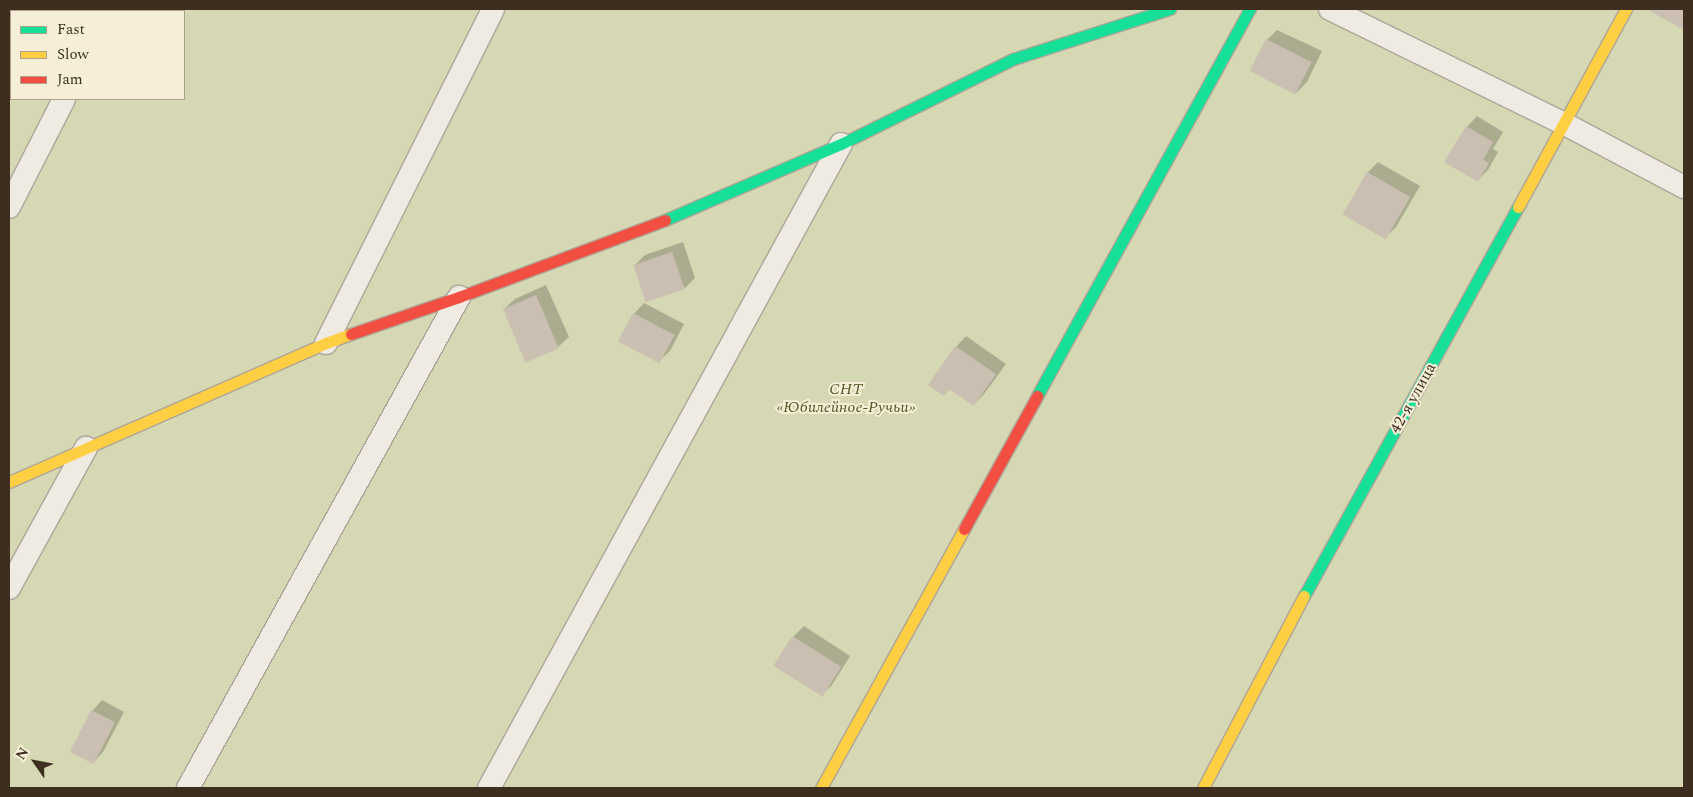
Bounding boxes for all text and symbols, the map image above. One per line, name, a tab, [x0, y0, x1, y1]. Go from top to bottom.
legend	[10, 10, 185, 100]
text: Fast	[57, 18, 85, 41]
text: Slow	[57, 43, 89, 66]
text: Jam	[57, 68, 83, 91]
street label: 42-я улица	[1386, 359, 1440, 437]
park label: СНТ «Юбилейное-Ручьи»	[777, 379, 915, 417]
north arrow	[10, 737, 60, 787]
text: N	[10, 743, 34, 764]

